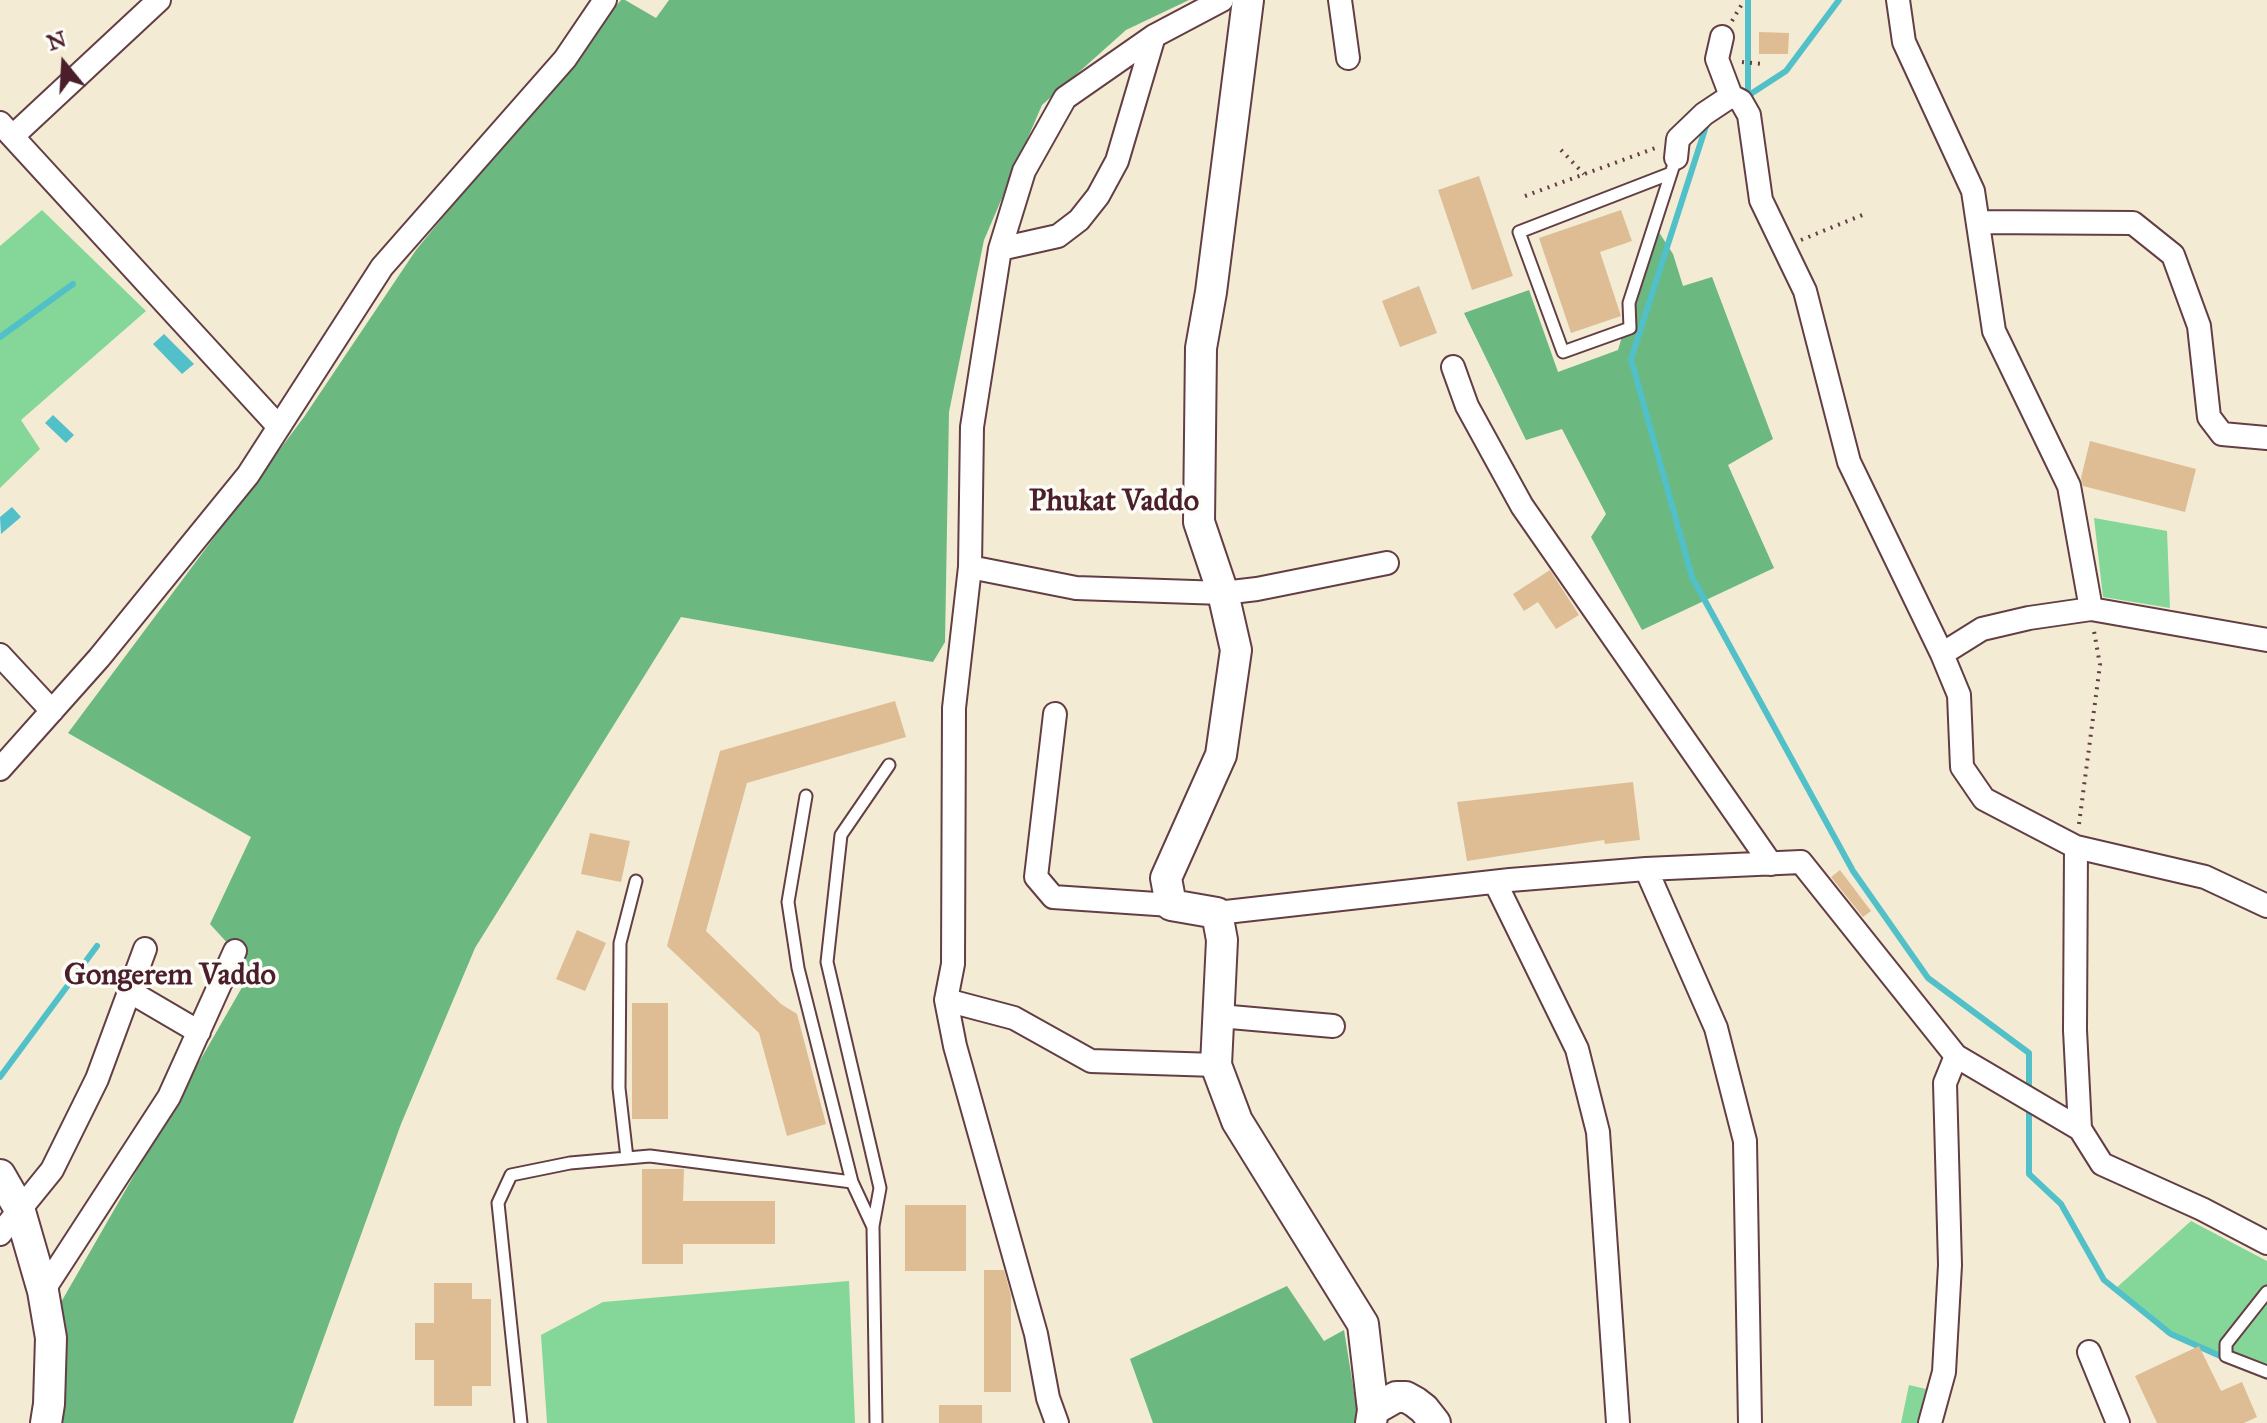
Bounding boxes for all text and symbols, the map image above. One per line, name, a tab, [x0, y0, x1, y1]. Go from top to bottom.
north arrow	[24, 24, 104, 104]
text: N	[43, 25, 69, 56]
district label: Phukat Vaddo	[1029, 485, 1199, 521]
district label: Gongerem Vaddo	[64, 959, 276, 995]

